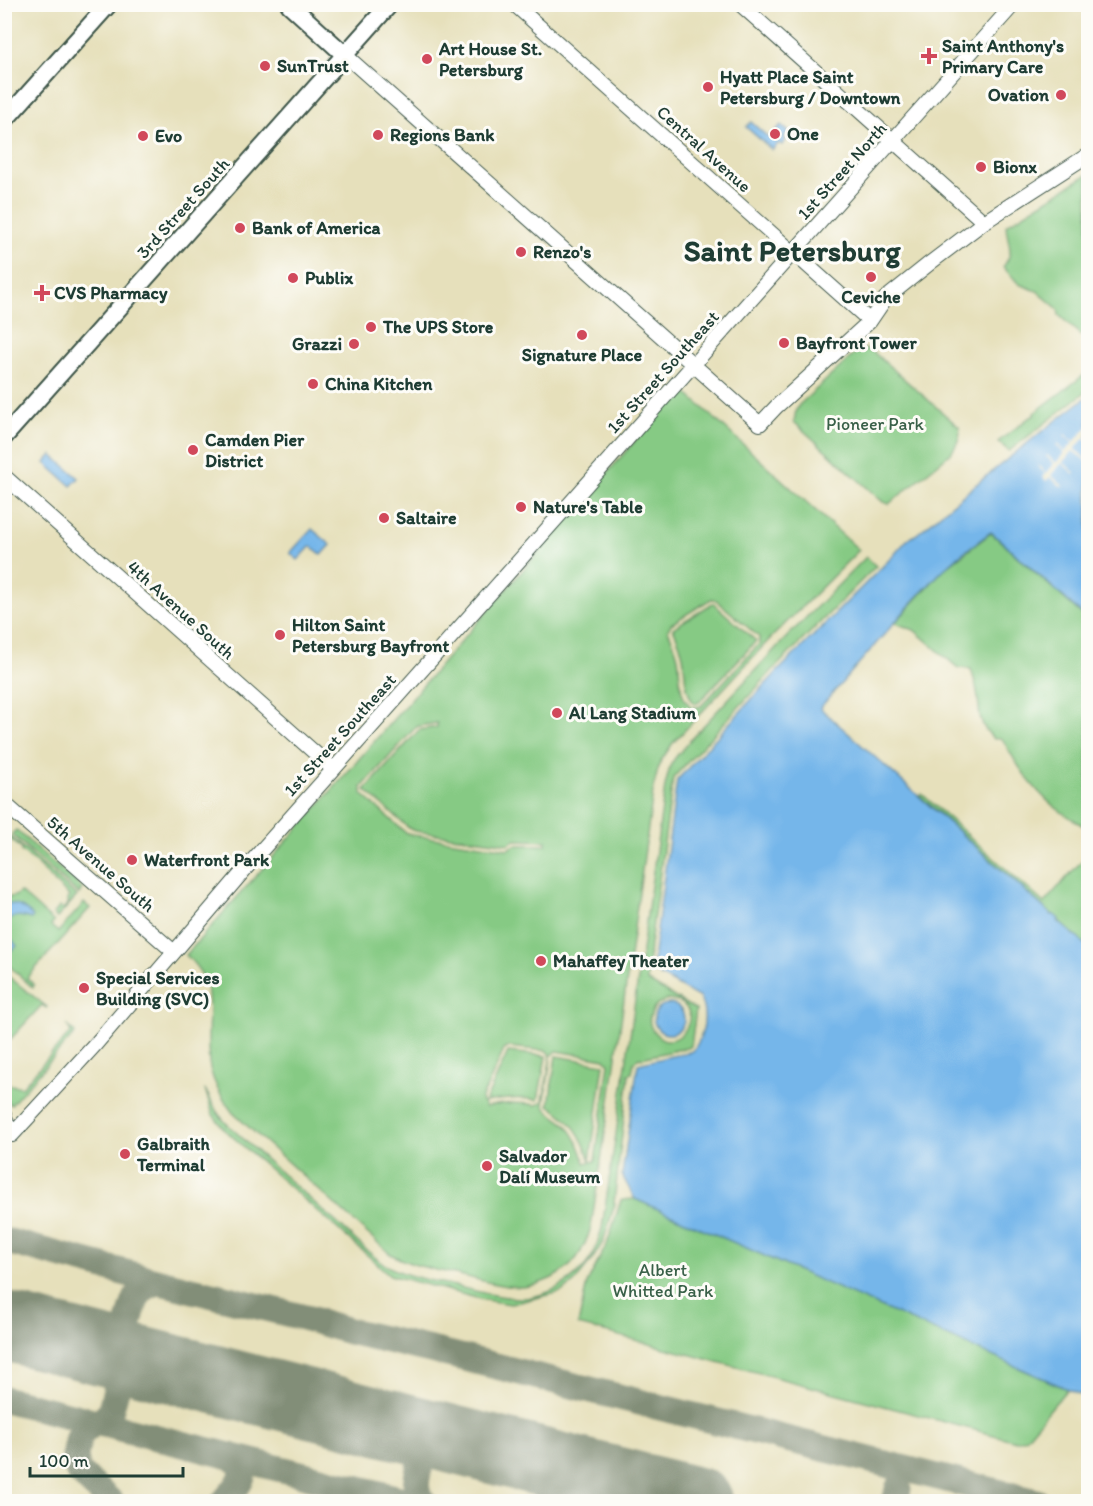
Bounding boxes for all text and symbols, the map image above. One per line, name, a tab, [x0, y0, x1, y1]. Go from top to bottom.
place label: Saint Anthony's Primary Care	[942, 35, 1064, 78]
place label: Art House St. Petersburg	[438, 38, 542, 81]
marker: Saint Anthony's Primary Care	[920, 47, 938, 65]
marker: Art House St. Petersburg	[420, 52, 434, 66]
place label: SunTrust	[277, 55, 349, 77]
marker: SunTrust	[258, 59, 272, 73]
place label: Hyatt Place Saint Petersburg / Downtown	[720, 66, 901, 109]
marker: Hyatt Place Saint Petersburg / Downtown	[701, 80, 715, 94]
place label: Ovation	[988, 84, 1050, 106]
marker: Ovation	[1054, 88, 1068, 102]
street label: Central Avenue	[652, 101, 756, 197]
street label: 1st Street North	[793, 118, 891, 224]
place label: One	[787, 123, 819, 145]
place label: Regions Bank	[390, 124, 495, 146]
place label: Evo	[155, 125, 182, 147]
marker: One	[768, 127, 782, 141]
marker: Regions Bank	[371, 128, 385, 142]
marker: Evo	[136, 129, 150, 143]
street label: 3rd Street South	[132, 153, 234, 263]
place label: Bionx	[993, 156, 1038, 178]
marker: Bionx	[974, 160, 988, 174]
place label: Bank of America	[252, 217, 381, 239]
marker: Bank of America	[233, 221, 247, 235]
district label: Saint Petersburg	[684, 232, 901, 269]
place label: Renzo's	[533, 241, 591, 263]
marker: Renzo's	[514, 245, 528, 259]
place label: Publix	[305, 267, 354, 289]
marker: Ceviche	[864, 270, 878, 284]
marker: Publix	[286, 271, 300, 285]
place label: CVS Pharmacy	[54, 282, 168, 304]
marker: CVS Pharmacy	[35, 286, 49, 300]
place label: Ceviche	[841, 286, 901, 308]
street label: 1st Street Southeast	[602, 306, 724, 438]
place label: The UPS Store	[382, 316, 494, 338]
marker: The UPS Store	[364, 320, 378, 334]
marker: Signature Place	[575, 328, 589, 342]
place label: Bayfront Tower	[796, 332, 917, 354]
place label: Grazzi	[292, 333, 342, 355]
marker: Bayfront Tower	[777, 336, 791, 350]
marker: Grazzi	[347, 337, 361, 351]
place label: Signature Place	[522, 344, 642, 366]
place label: China Kitchen	[325, 373, 433, 395]
marker: China Kitchen	[306, 377, 320, 391]
park label: Pioneer Park	[826, 413, 925, 435]
place label: Camden Pier District	[205, 429, 305, 472]
marker: Camden Pier District	[186, 443, 200, 457]
place label: Nature's Table	[533, 496, 643, 518]
marker: Nature's Table	[514, 500, 528, 514]
place label: Saltaire	[396, 507, 457, 529]
marker: Saltaire	[377, 511, 391, 525]
street label: 4th Avenue South	[123, 556, 239, 664]
place label: Hilton Saint Petersburg Bayfront	[292, 614, 449, 657]
marker: Hilton Saint Petersburg Bayfront	[273, 628, 287, 642]
street label: 1st Street Southeast	[279, 669, 401, 801]
place label: Al Lang Stadium	[568, 702, 697, 724]
marker: Al Lang Stadium	[550, 706, 564, 720]
street label: 5th Avenue South	[43, 811, 159, 917]
place label: Waterfront Park	[144, 849, 270, 871]
marker: Waterfront Park	[125, 853, 139, 867]
place label: Mahaffey Theater	[553, 950, 690, 972]
marker: Mahaffey Theater	[534, 954, 548, 968]
place label: Special Services Building (SVC)	[96, 967, 219, 1010]
marker: Special Services Building (SVC)	[77, 981, 91, 995]
place label: Galbraith Terminal	[136, 1133, 211, 1176]
place label: Salvador Dalí Museum	[499, 1145, 601, 1188]
marker: Galbraith Terminal	[118, 1147, 132, 1161]
marker: Salvador Dalí Museum	[480, 1159, 494, 1173]
park label: Albert Whitted Park	[613, 1259, 714, 1302]
scale bar	[30, 1440, 183, 1478]
text: 100 m	[39, 1450, 89, 1472]

